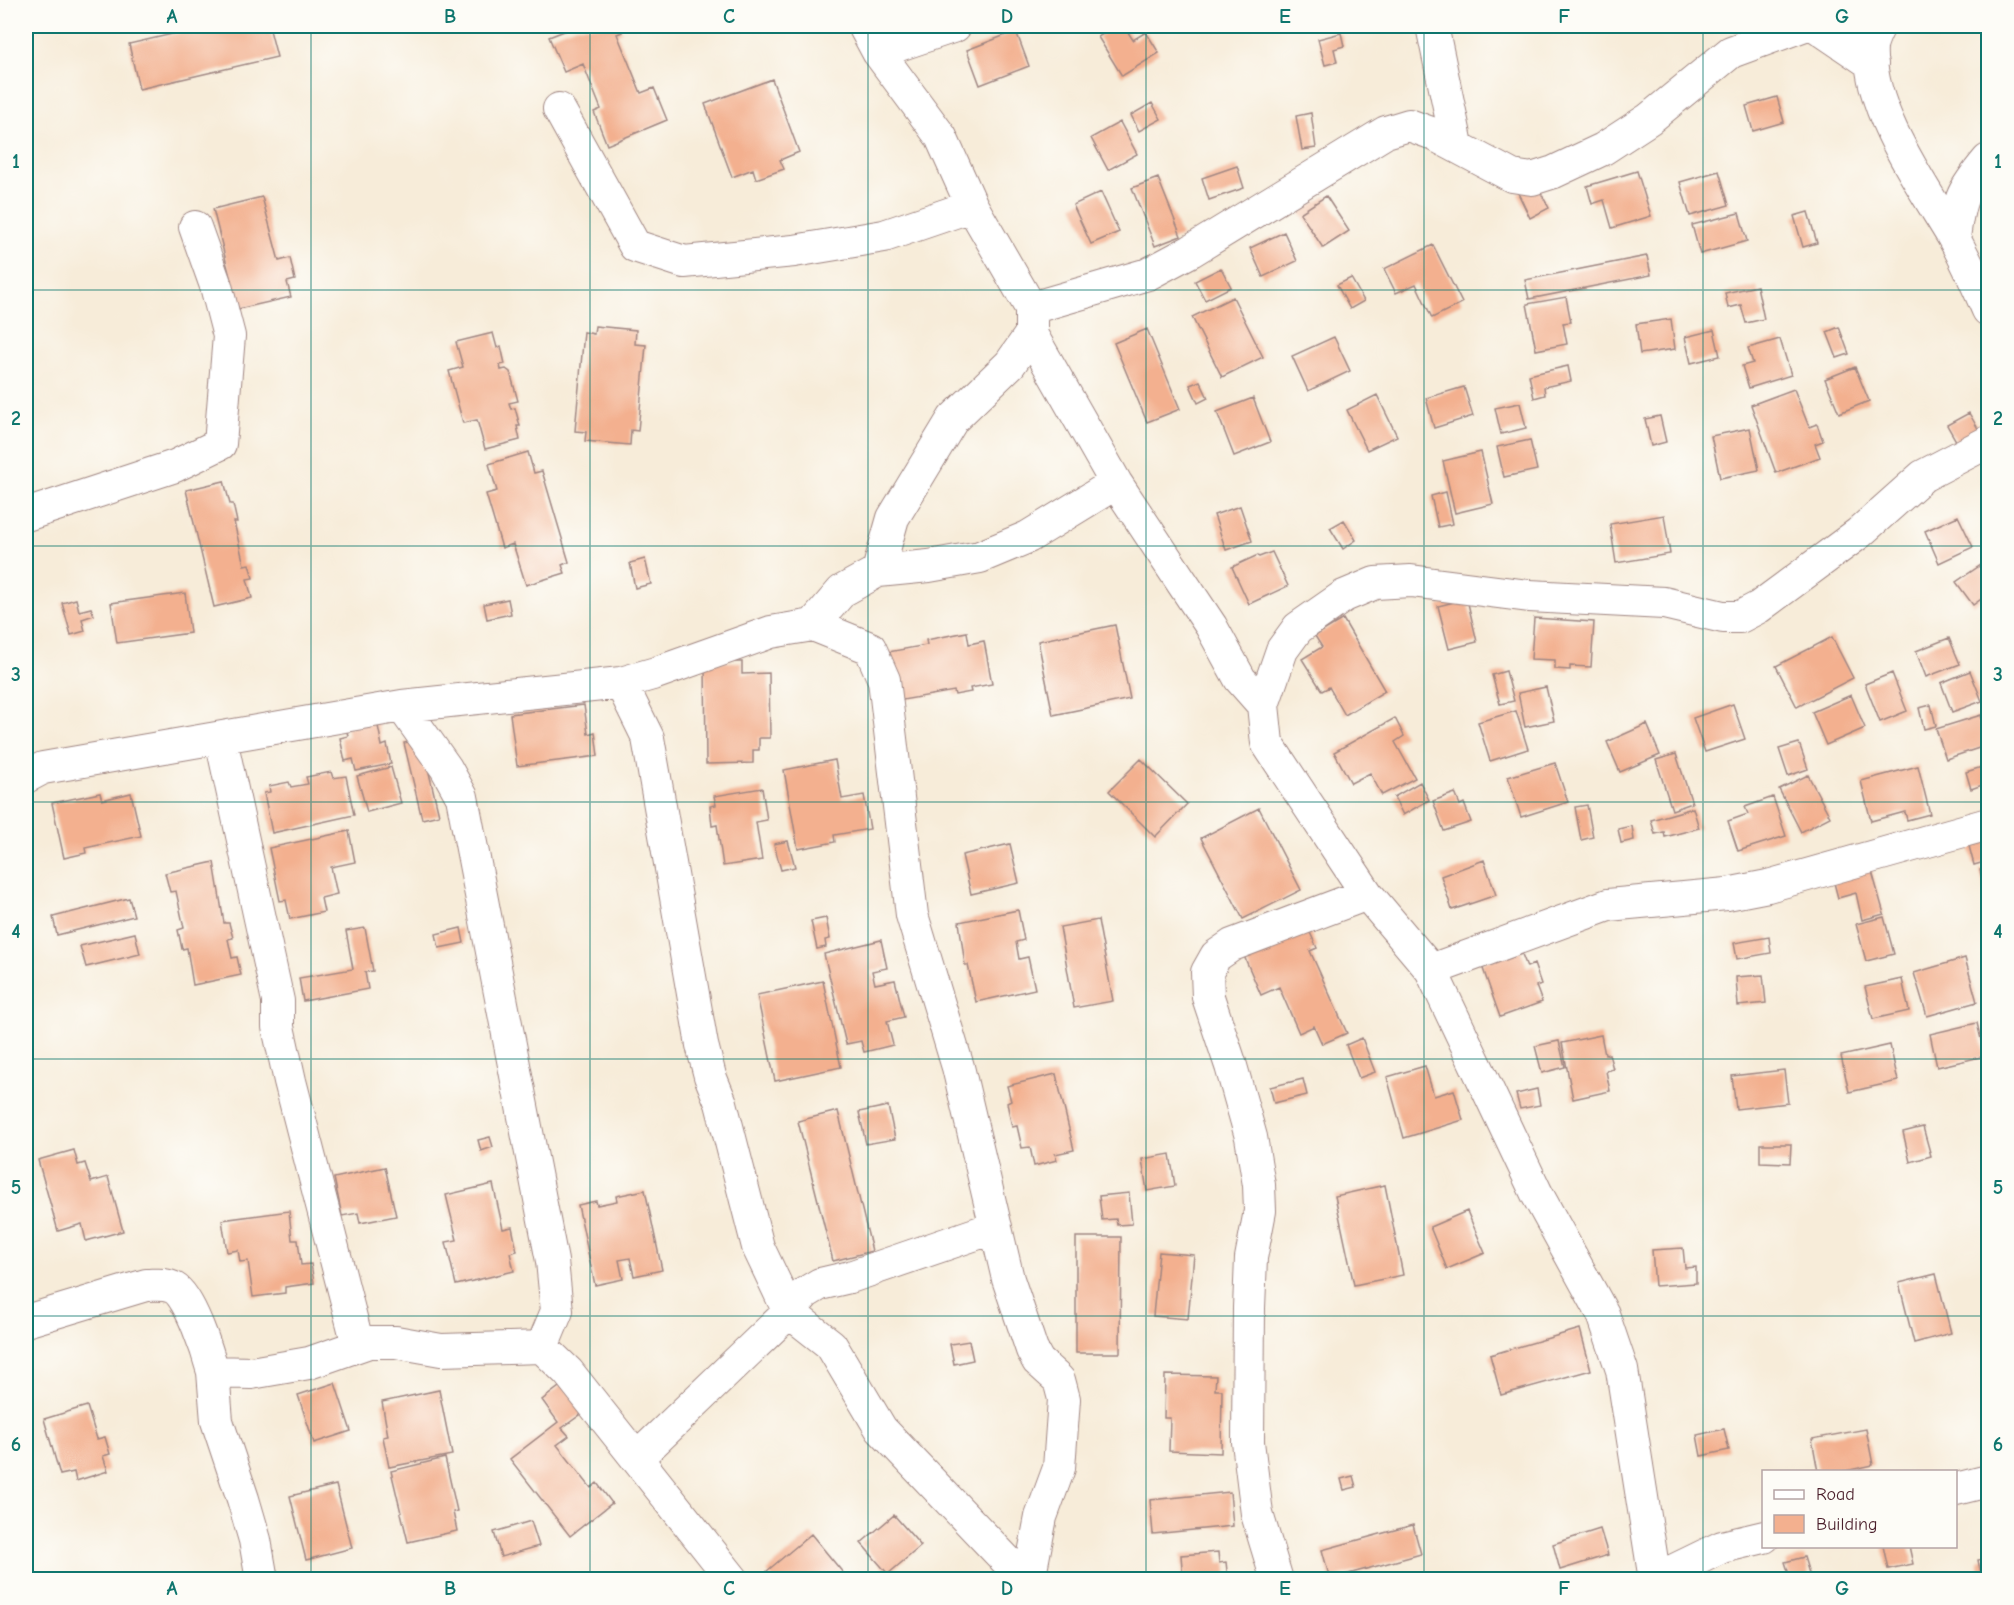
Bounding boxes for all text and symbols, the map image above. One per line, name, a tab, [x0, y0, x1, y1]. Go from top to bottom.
text: A	[166, 5, 178, 28]
text: B	[444, 5, 456, 28]
text: C	[723, 5, 735, 28]
text: D	[1001, 5, 1013, 28]
text: E	[1279, 5, 1291, 28]
text: F	[1558, 5, 1570, 28]
text: G	[1835, 5, 1849, 28]
text: 1	[12, 150, 20, 173]
text: 1	[1994, 150, 2002, 173]
text: 2	[11, 407, 21, 430]
text: 2	[1993, 407, 2003, 430]
text: 3	[11, 663, 21, 686]
text: 3	[1993, 663, 2003, 686]
text: 4	[11, 920, 21, 943]
text: 4	[1993, 920, 2003, 943]
text: 5	[11, 1176, 21, 1199]
text: 5	[1993, 1176, 2003, 1199]
text: 6	[11, 1433, 21, 1456]
text: 6	[1993, 1433, 2003, 1456]
legend	[1762, 1470, 1957, 1548]
text: Road	[1816, 1484, 1855, 1505]
text: Building	[1816, 1514, 1878, 1535]
text: A	[166, 1577, 178, 1600]
text: B	[444, 1577, 456, 1600]
text: C	[723, 1577, 735, 1600]
text: D	[1001, 1577, 1013, 1600]
text: E	[1279, 1577, 1291, 1600]
text: F	[1558, 1577, 1570, 1600]
text: G	[1835, 1577, 1849, 1600]

